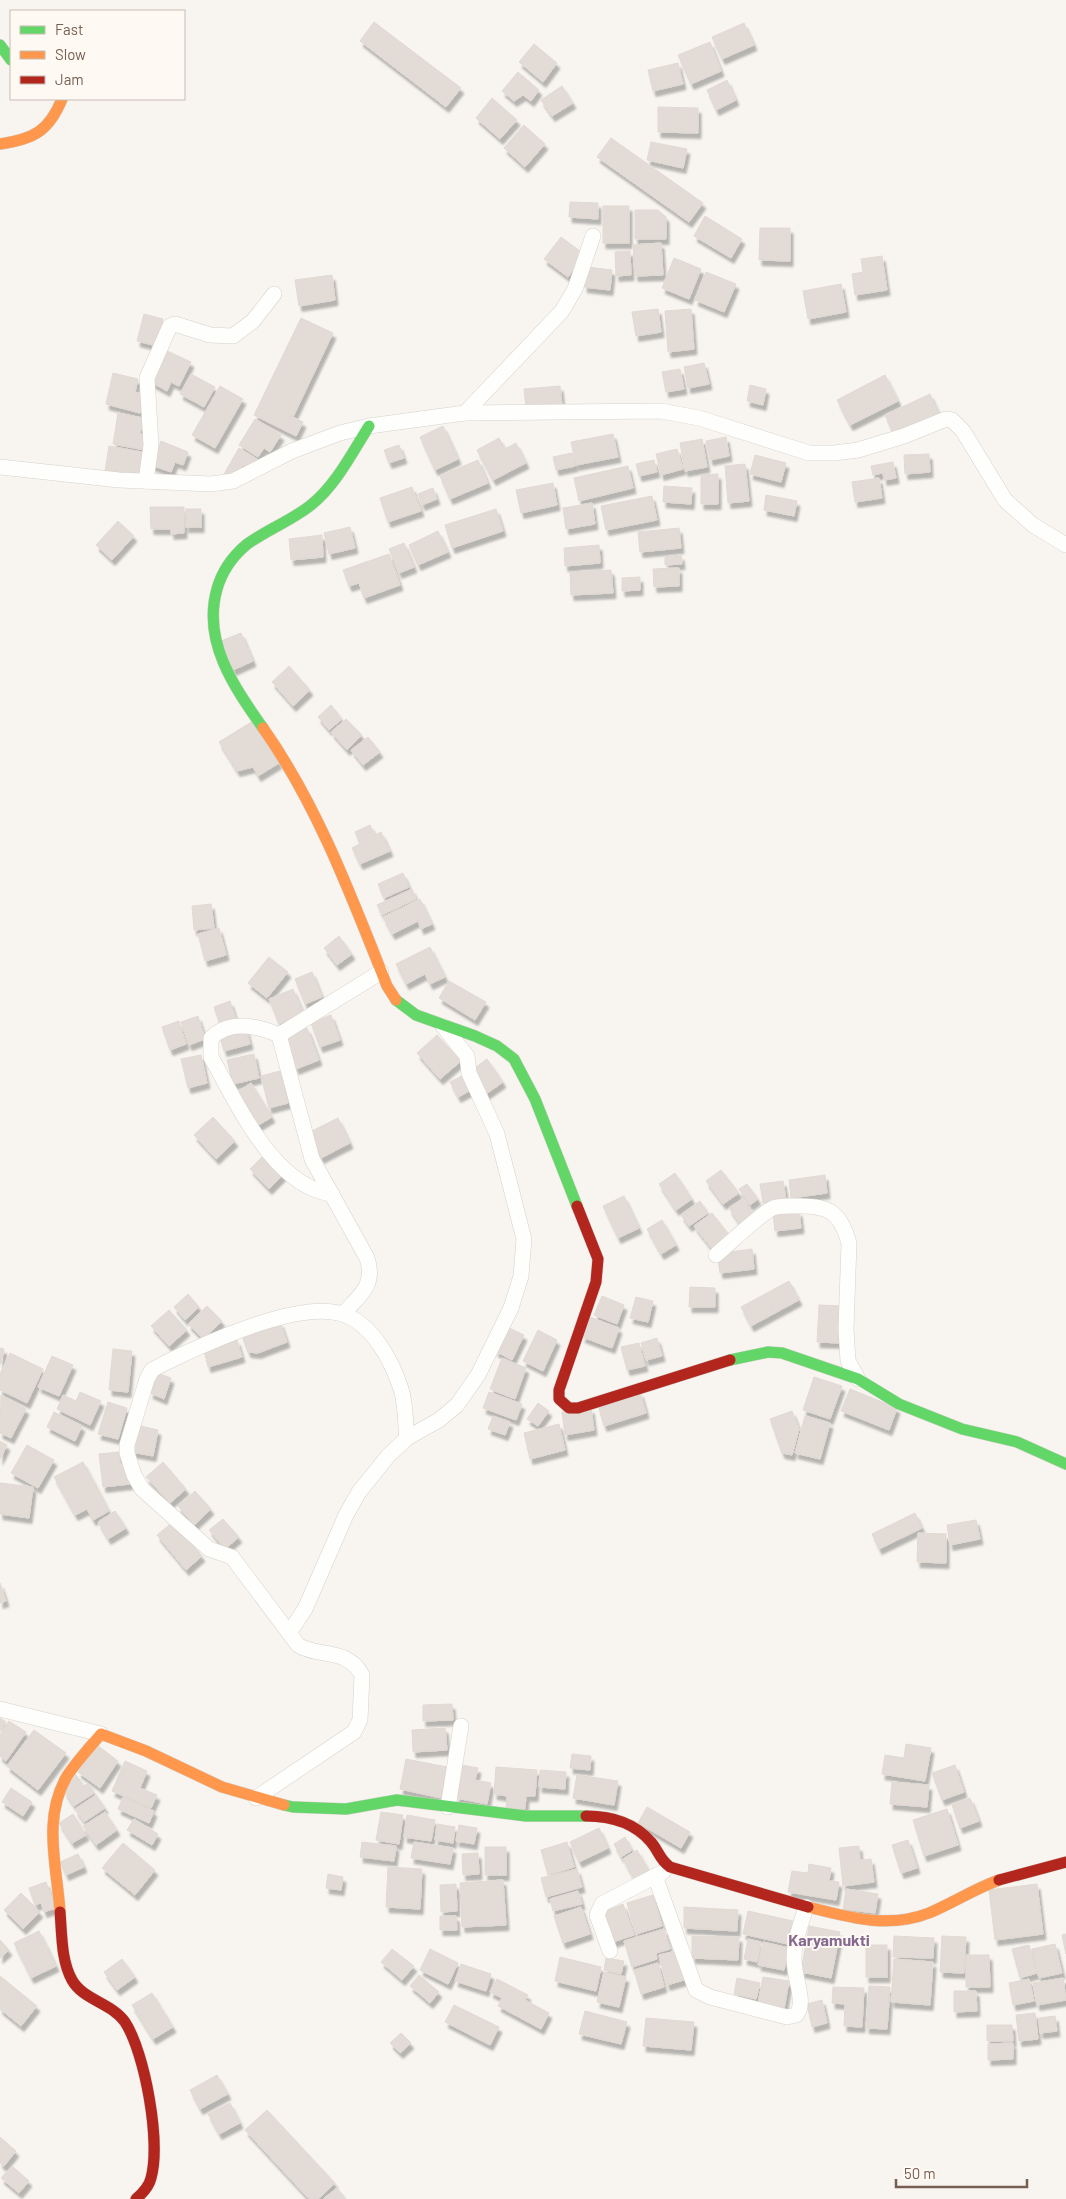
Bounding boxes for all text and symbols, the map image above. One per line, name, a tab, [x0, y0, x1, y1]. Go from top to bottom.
legend	[10, 10, 185, 100]
text: Fast	[55, 20, 83, 38]
text: Slow	[55, 45, 86, 63]
text: Jam	[55, 70, 84, 88]
district label: Karyamukti	[788, 1930, 870, 1949]
scale bar	[896, 2156, 1027, 2188]
text: 50 m	[904, 2164, 936, 2182]

